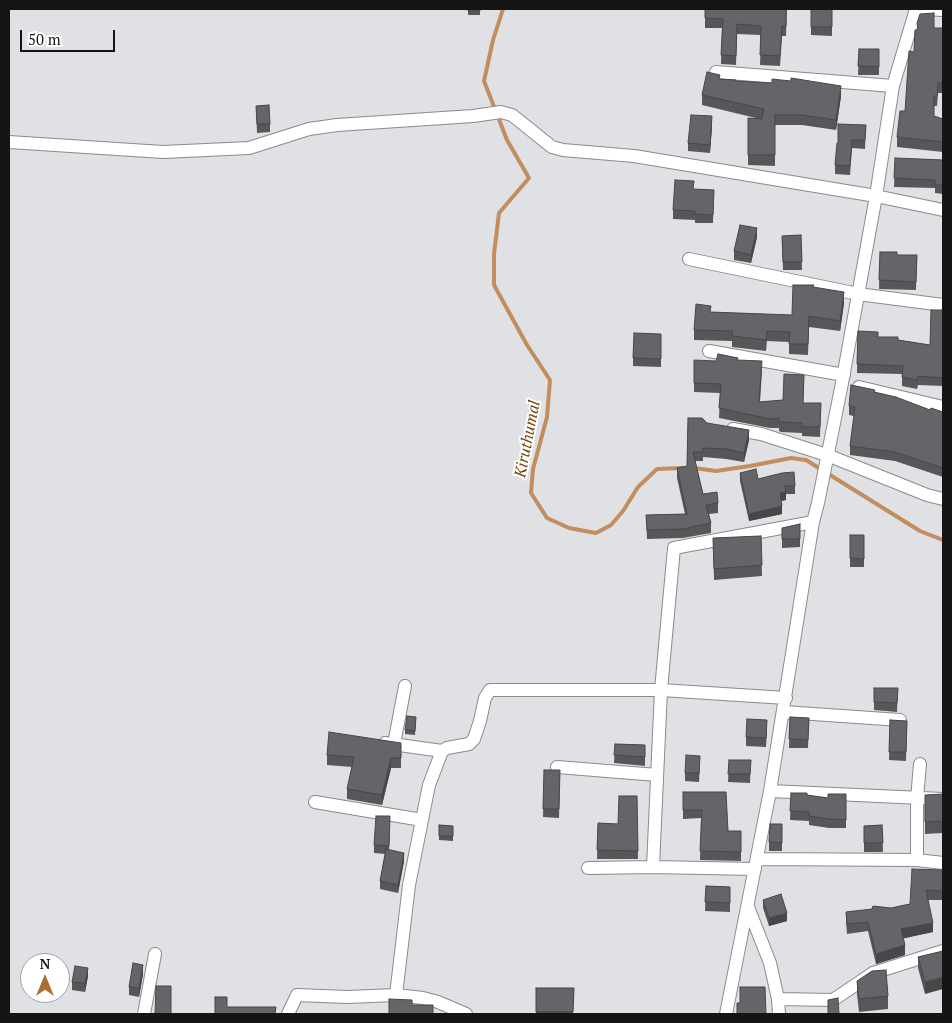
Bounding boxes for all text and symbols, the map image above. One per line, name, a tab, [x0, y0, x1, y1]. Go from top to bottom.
scale bar	[22, 20, 118, 52]
text: 50 m	[28, 29, 61, 49]
water label: Kiruthumal	[511, 399, 545, 479]
north arrow	[20, 953, 70, 1003]
text: N	[40, 954, 50, 973]

